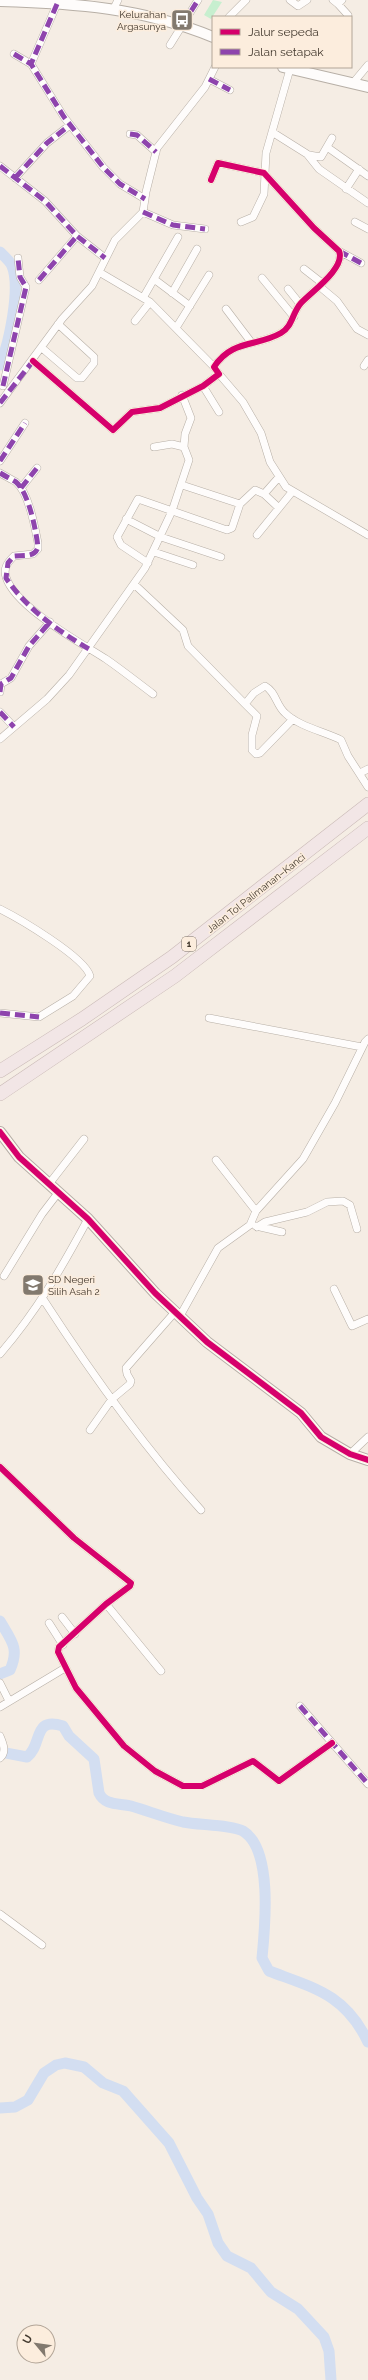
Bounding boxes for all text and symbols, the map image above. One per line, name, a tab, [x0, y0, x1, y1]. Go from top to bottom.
bus stop icon: Kelurahan Argasunya	[169, 7, 195, 33]
place label: Kelurahan Argasunya	[117, 9, 166, 32]
legend	[212, 16, 352, 68]
text: Jalur sepeda	[248, 25, 319, 39]
text: Jalan setapak	[248, 45, 324, 59]
street label: Jalan Tol Palimanan–Kanci	[205, 851, 307, 935]
road number: 1	[182, 937, 196, 951]
school or university icon: SD Negeri Silih Asah 2	[20, 1272, 46, 1298]
place label: SD Negeri Silih Asah 2	[48, 1274, 100, 1297]
north arrow	[16, 2324, 56, 2364]
text: U	[20, 2333, 35, 2346]

